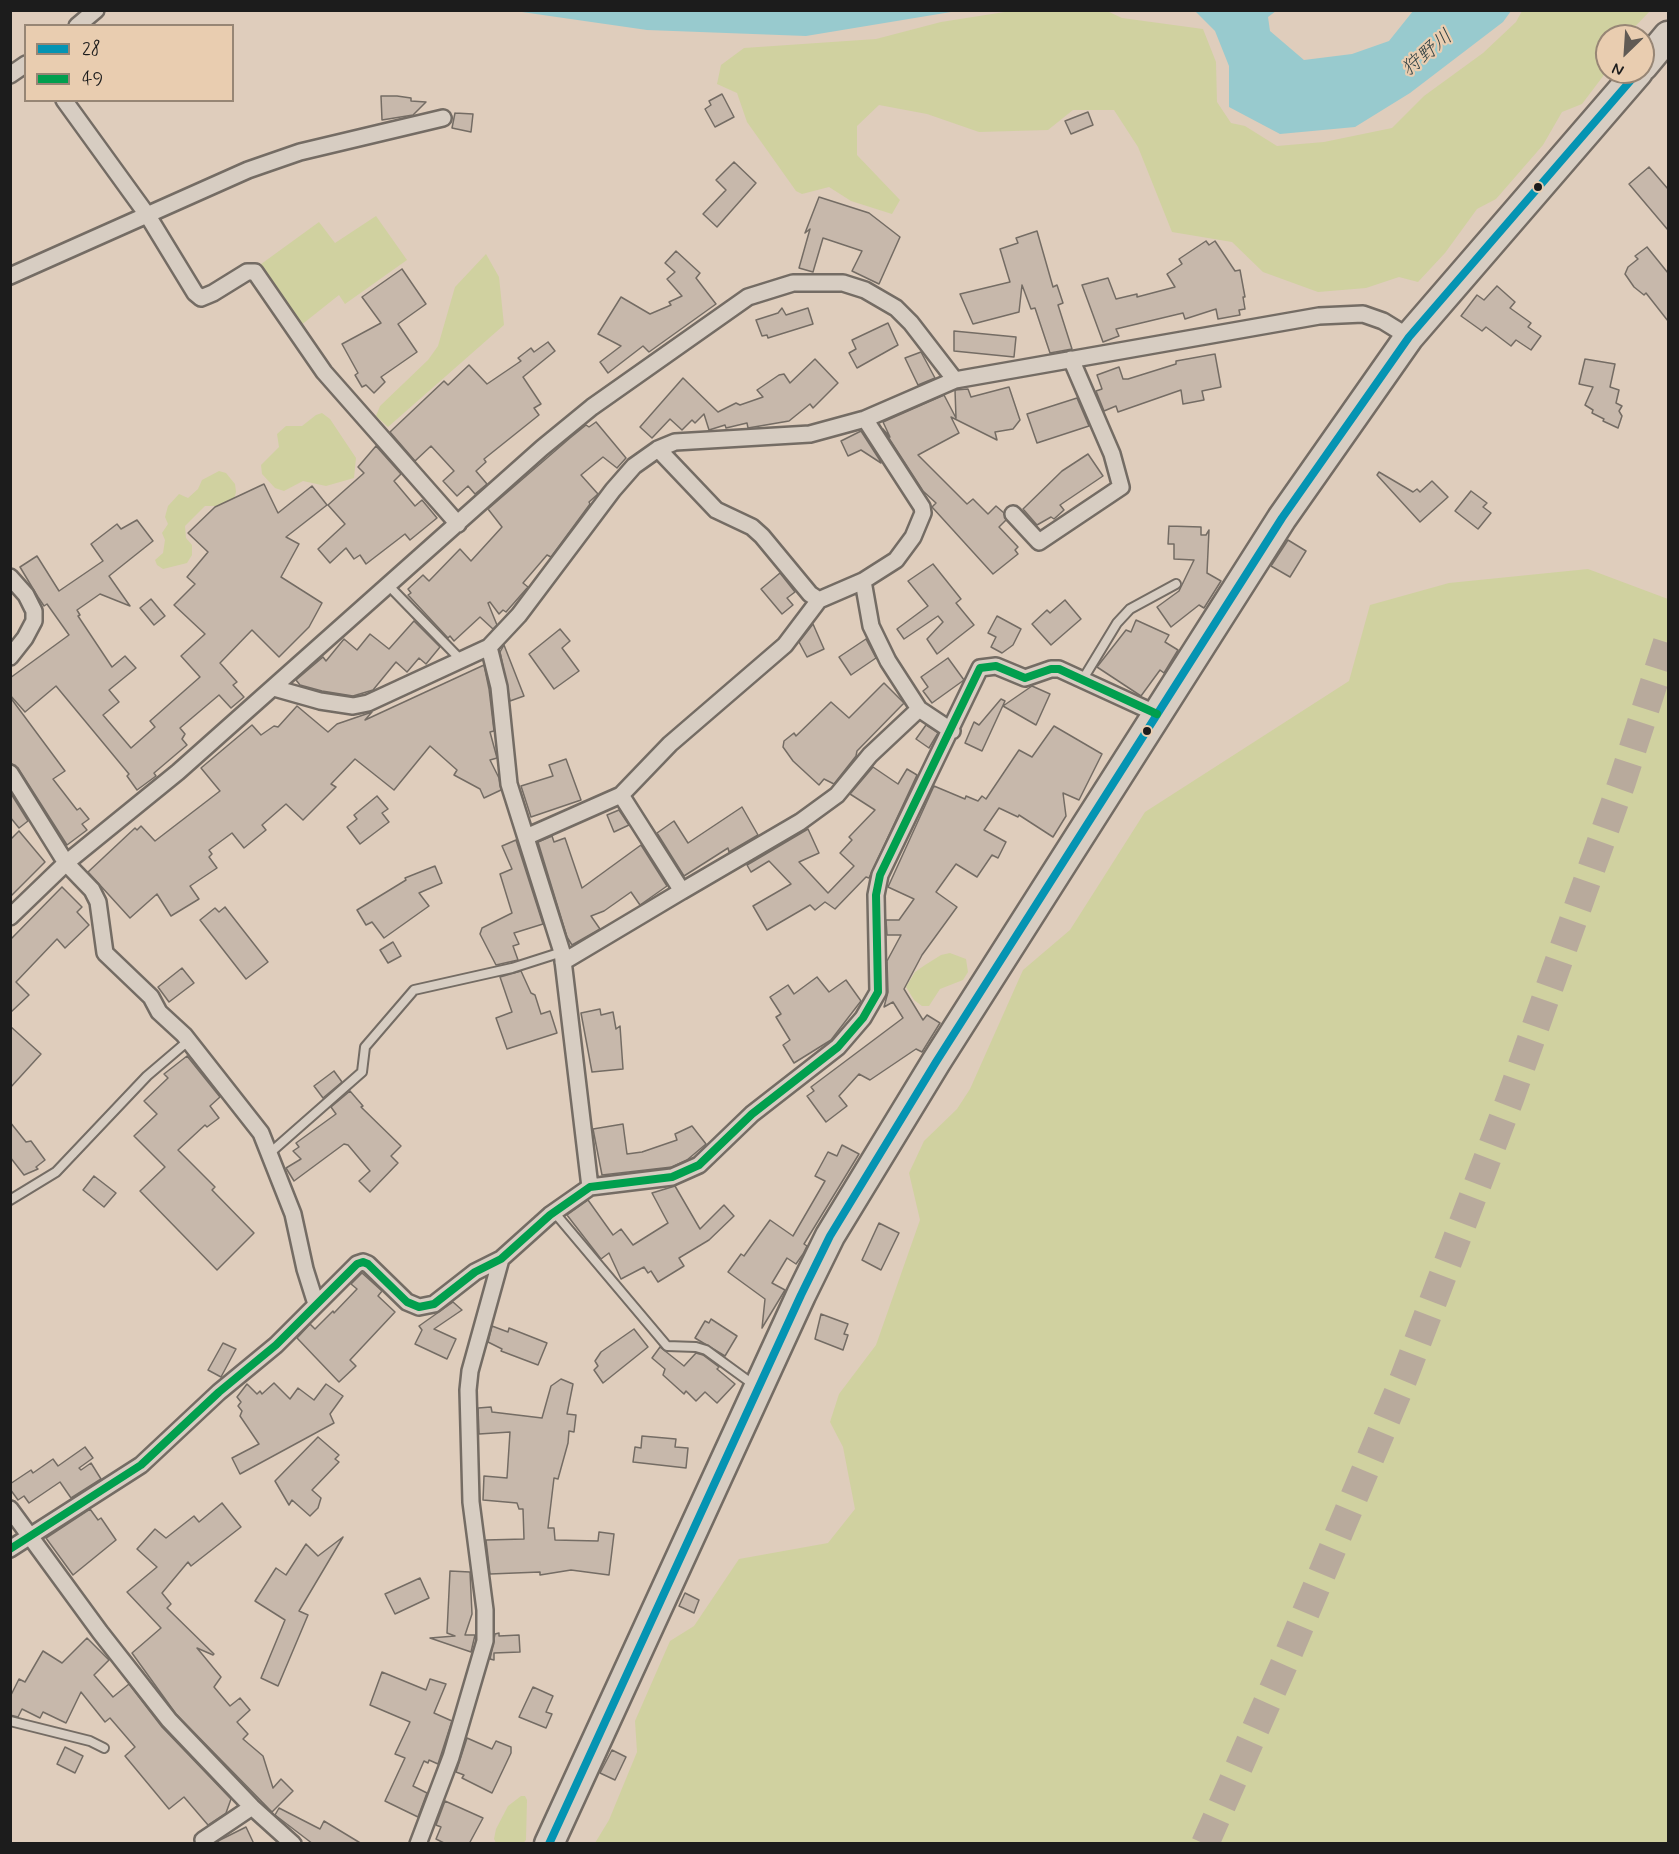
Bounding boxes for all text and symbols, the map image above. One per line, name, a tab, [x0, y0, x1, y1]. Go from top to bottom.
legend	[24, 24, 234, 102]
north arrow	[1595, 24, 1655, 84]
water label: 狩野川	[1397, 26, 1459, 82]
text: 28	[82, 37, 101, 61]
text: N	[1609, 57, 1627, 81]
text: 49	[82, 67, 103, 91]
unlabelled marker	[1532, 181, 1544, 193]
unlabelled marker	[1141, 725, 1153, 737]

